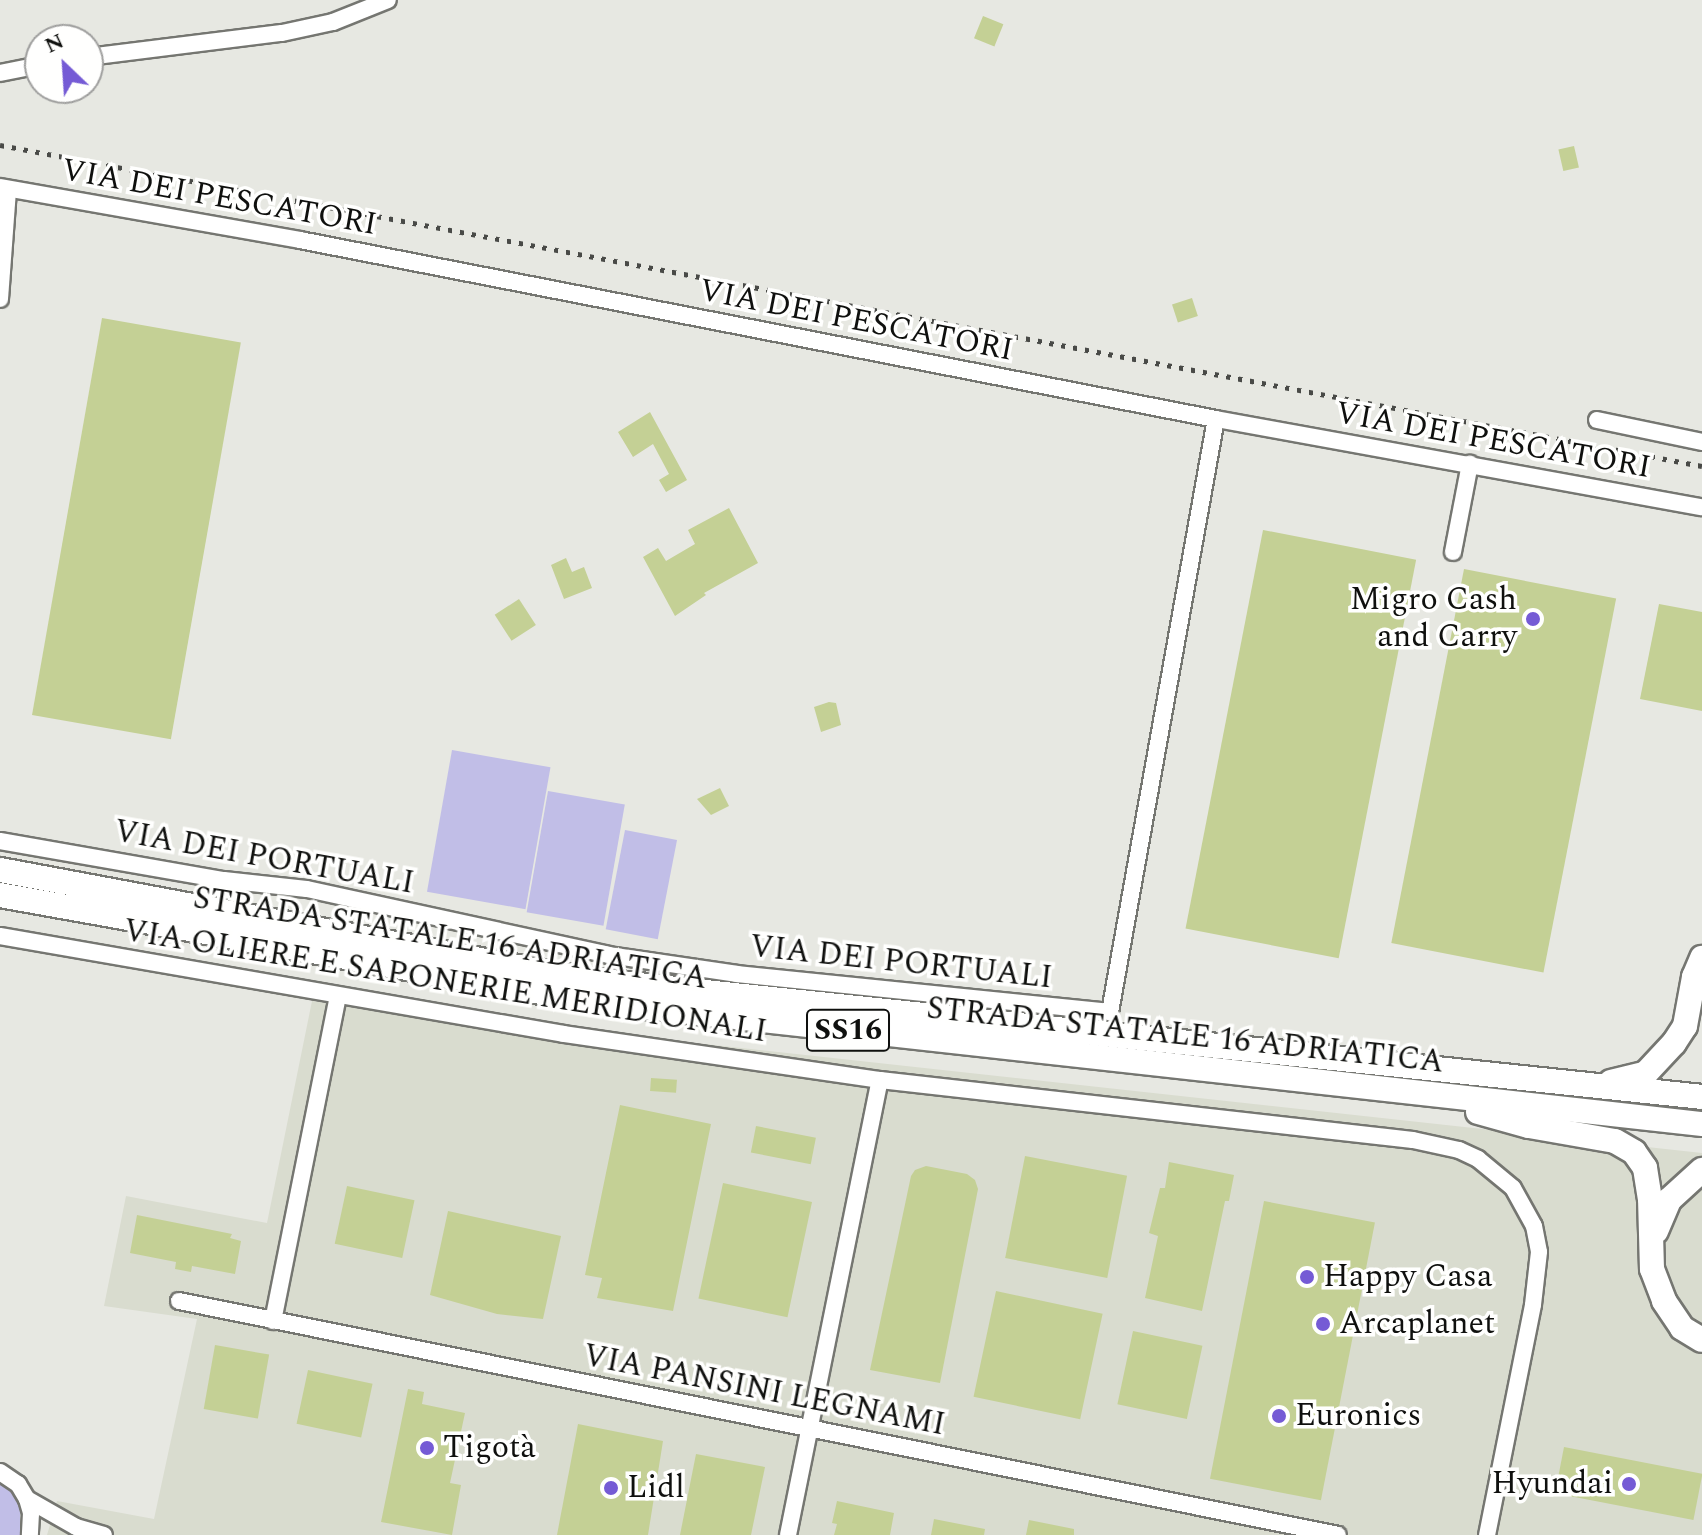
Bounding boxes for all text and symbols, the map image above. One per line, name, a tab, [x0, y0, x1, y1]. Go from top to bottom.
north arrow	[24, 24, 104, 104]
text: N	[39, 25, 70, 62]
street label: VIA DEI PESCATORI	[58, 151, 380, 245]
street label: VIA DEI PESCATORI	[696, 272, 1016, 370]
street label: VIA DEI PESCATORI	[1332, 394, 1654, 488]
place label: Migro Cash and Carry	[1350, 582, 1517, 657]
marker: Migro Cash and Carry	[1524, 610, 1542, 628]
street label: VIA DEI PORTUALI	[111, 813, 417, 903]
street label: STRADA STATALE 16 ADRIATICA	[190, 879, 710, 999]
street label: VIA OLIERE E SAPONERIE MERIDIONALI	[121, 912, 769, 1052]
street label: VIA DEI PORTUALI	[748, 928, 1054, 998]
street label: STRADA STATALE 16 ADRIATICA	[925, 990, 1445, 1082]
road number: SS16	[806, 1004, 890, 1056]
place label: Happy Casa	[1323, 1258, 1493, 1296]
marker: Happy Casa	[1298, 1268, 1316, 1286]
place label: Arcaplanet	[1339, 1305, 1495, 1343]
marker: Arcaplanet	[1314, 1315, 1332, 1333]
street label: VIA PANSINI LEGNAMI	[580, 1337, 948, 1445]
place label: Euronics	[1295, 1397, 1421, 1435]
marker: Euronics	[1270, 1407, 1288, 1425]
place label: Tigotà	[443, 1429, 536, 1467]
marker: Tigotà	[418, 1439, 436, 1457]
place label: Hyundai	[1492, 1465, 1613, 1503]
place label: Lidl	[627, 1469, 685, 1507]
marker: Hyundai	[1620, 1475, 1638, 1493]
marker: Lidl	[602, 1479, 620, 1497]

